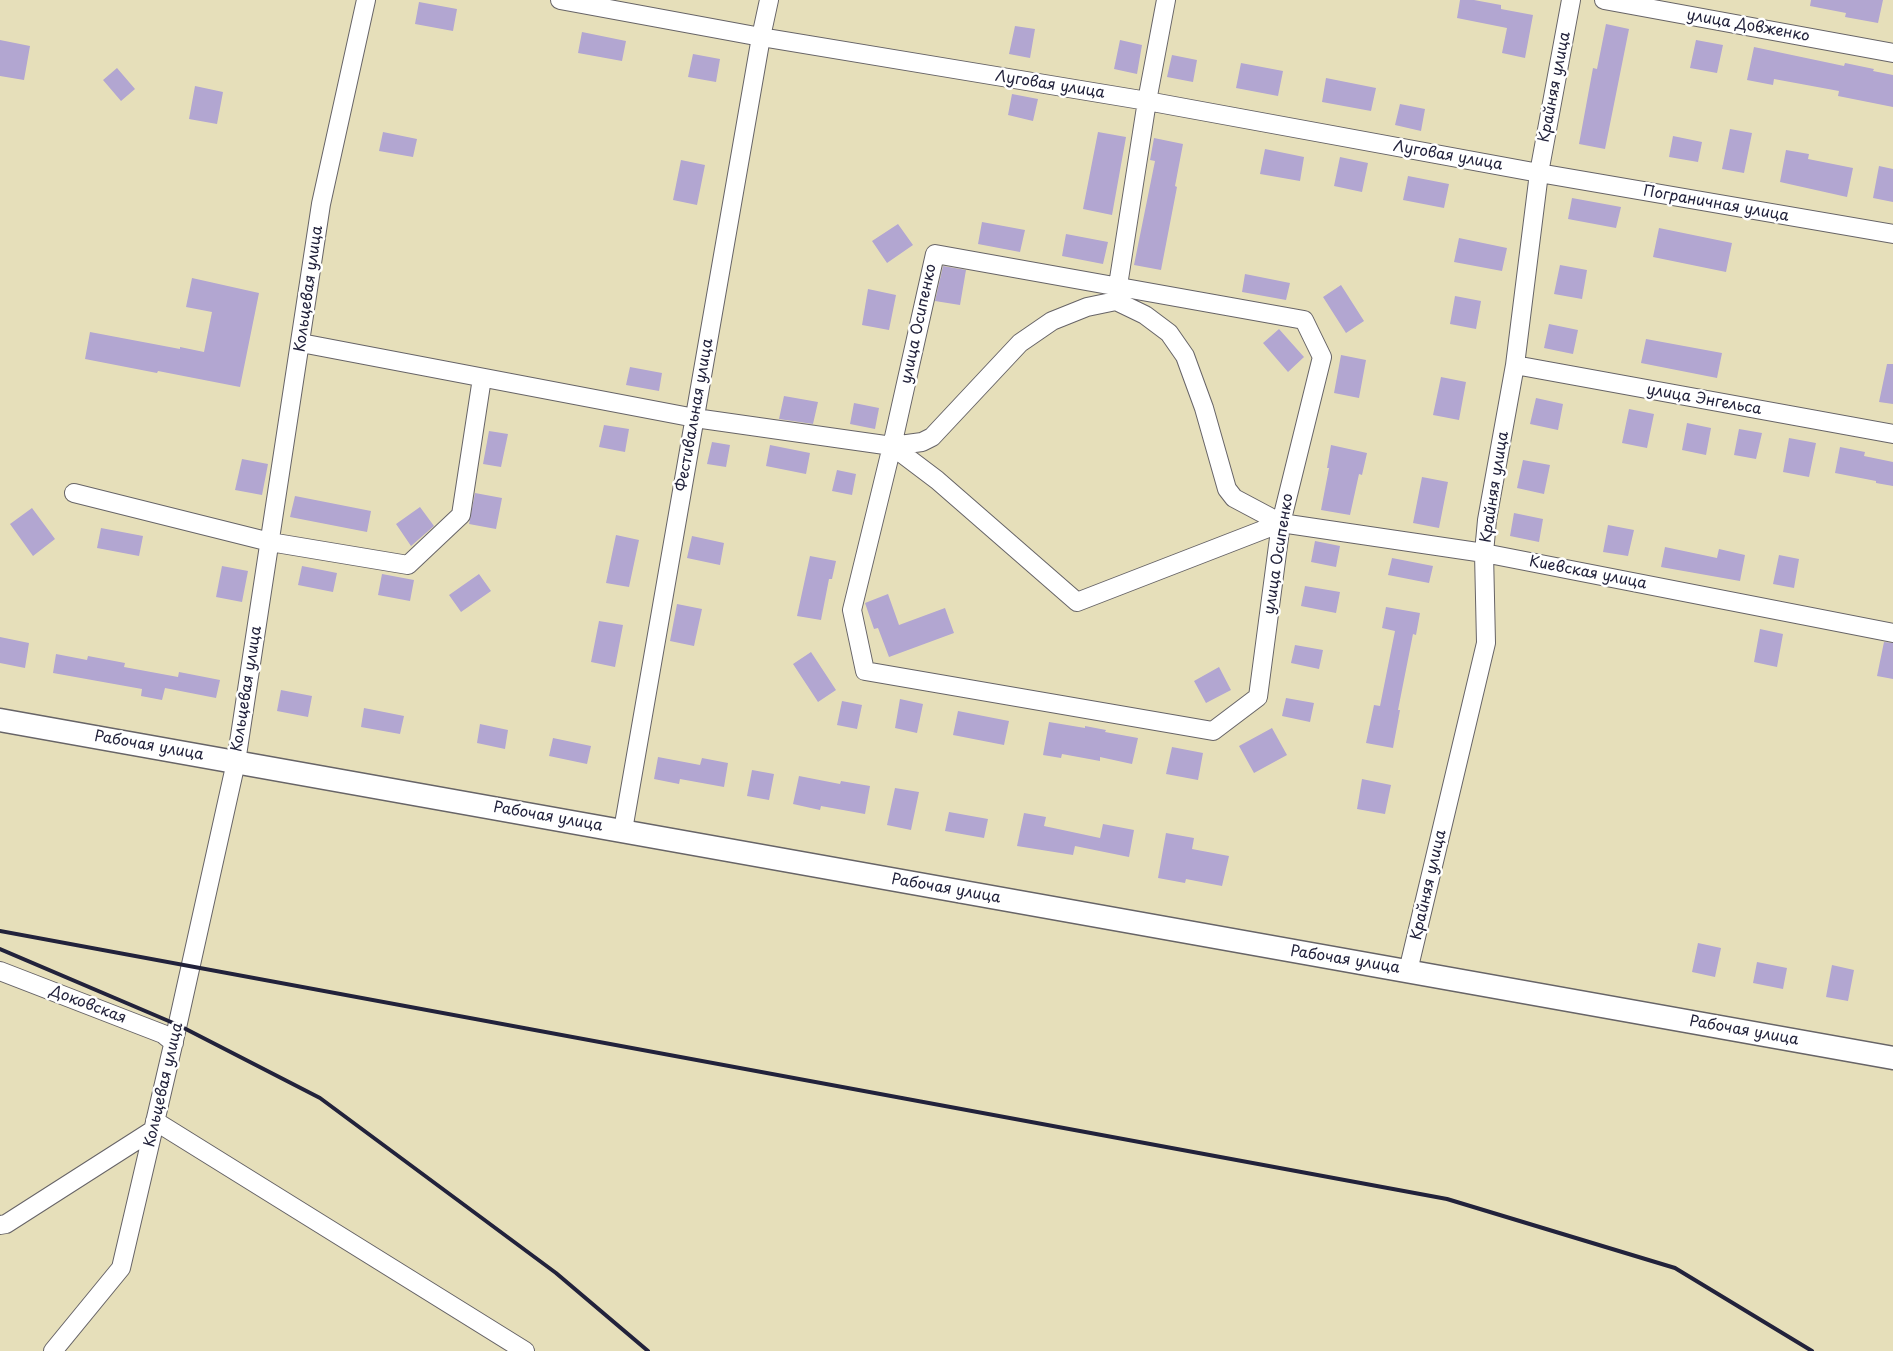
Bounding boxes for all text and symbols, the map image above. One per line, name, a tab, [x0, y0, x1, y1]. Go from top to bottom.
street label: улица Довженко	[1685, 6, 1811, 46]
street label: Крайняя улица	[1535, 30, 1575, 144]
street label: Луговая улица	[994, 67, 1106, 103]
street label: Луговая улица	[1392, 138, 1504, 174]
street label: Пограничная улица	[1642, 182, 1790, 226]
street label: Кольцевая улица	[291, 225, 327, 353]
street label: улица Осипенко	[898, 262, 940, 386]
street label: Фестивальная улица	[673, 337, 717, 493]
street label: улица Энгельса	[1645, 381, 1763, 419]
street label: Крайняя улица	[1477, 430, 1513, 544]
street label: улица Осипенко	[1261, 492, 1297, 616]
street label: Киевская улица	[1528, 553, 1648, 593]
street label: Кольцевая улица	[228, 625, 266, 753]
street label: Рабочая улица	[93, 728, 205, 764]
street label: Рабочая улица	[492, 799, 604, 835]
street label: Крайняя улица	[1408, 828, 1450, 942]
street label: Рабочая улица	[890, 871, 1002, 907]
street label: Рабочая улица	[1289, 942, 1401, 978]
street label: Доковская	[47, 982, 129, 1028]
street label: Рабочая улица	[1688, 1013, 1800, 1049]
street label: Кольцевая улица	[141, 1021, 187, 1149]

